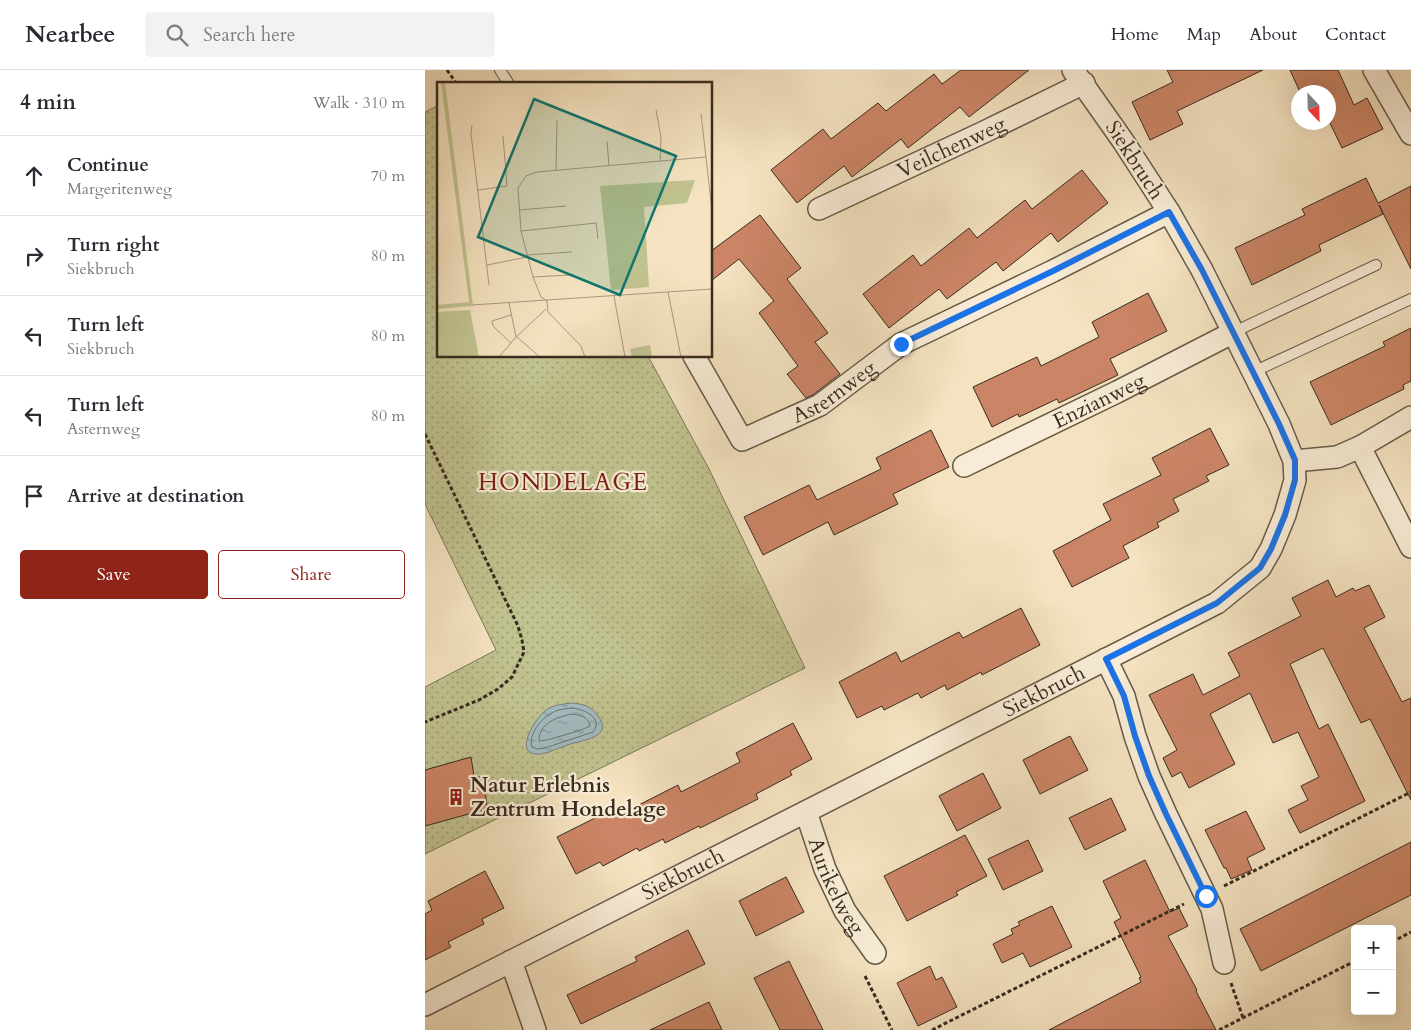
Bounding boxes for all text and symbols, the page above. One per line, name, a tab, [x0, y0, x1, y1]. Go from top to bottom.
search box	[145, 12, 495, 57]
text: Nearbee	[25, 18, 115, 51]
icon: search	[163, 21, 191, 49]
text: Search here	[203, 22, 295, 48]
text: Home	[1111, 22, 1159, 47]
text: Map	[1187, 22, 1221, 47]
text: About	[1249, 22, 1297, 47]
text: Contact	[1325, 22, 1386, 47]
inset map	[437, 82, 713, 358]
north arrow	[1291, 85, 1336, 130]
text: 4 min	[20, 88, 76, 117]
text: Walk · 310 m	[313, 92, 405, 114]
street label: Veilchenweg	[892, 109, 1011, 186]
street label: Siekbruch	[1098, 115, 1171, 206]
text: Continue	[67, 152, 149, 178]
icon: ahead	[20, 162, 48, 190]
text: 70 m	[371, 165, 405, 187]
text: Margeritenweg	[67, 178, 172, 200]
text: Turn right	[67, 232, 159, 258]
icon: right	[20, 242, 48, 270]
text: 80 m	[371, 245, 405, 267]
text: Siekbruch	[67, 258, 135, 280]
text: Turn left	[67, 312, 144, 338]
icon: left	[20, 322, 48, 350]
text: 80 m	[371, 325, 405, 347]
route end	[890, 333, 913, 356]
text: Siekbruch	[67, 338, 135, 360]
street label: Asternweg	[788, 354, 883, 431]
street label: Enzianweg	[1048, 366, 1151, 436]
text: Turn left	[67, 392, 144, 418]
icon: left	[20, 402, 48, 430]
text: 80 m	[371, 405, 405, 427]
text: Asternweg	[67, 418, 140, 440]
district label: HONDELAGE	[478, 466, 648, 499]
icon: arrive	[20, 482, 48, 510]
text: Arrive at destination	[67, 483, 244, 509]
button: Save	[20, 550, 208, 599]
button: Share	[218, 550, 405, 599]
street label: Siekbruch	[998, 658, 1091, 724]
place label: Natur Erlebnis Zentrum Hondelage	[470, 771, 666, 824]
building icon: Natur Erlebnis Zentrum Hondelage	[446, 787, 466, 807]
street label: Aurikelweg	[801, 834, 871, 941]
street label: Siekbruch	[637, 841, 730, 908]
route start	[1195, 885, 1218, 908]
map controls	[1351, 925, 1396, 1015]
button: +	[1351, 925, 1396, 970]
button: −	[1351, 970, 1396, 1015]

